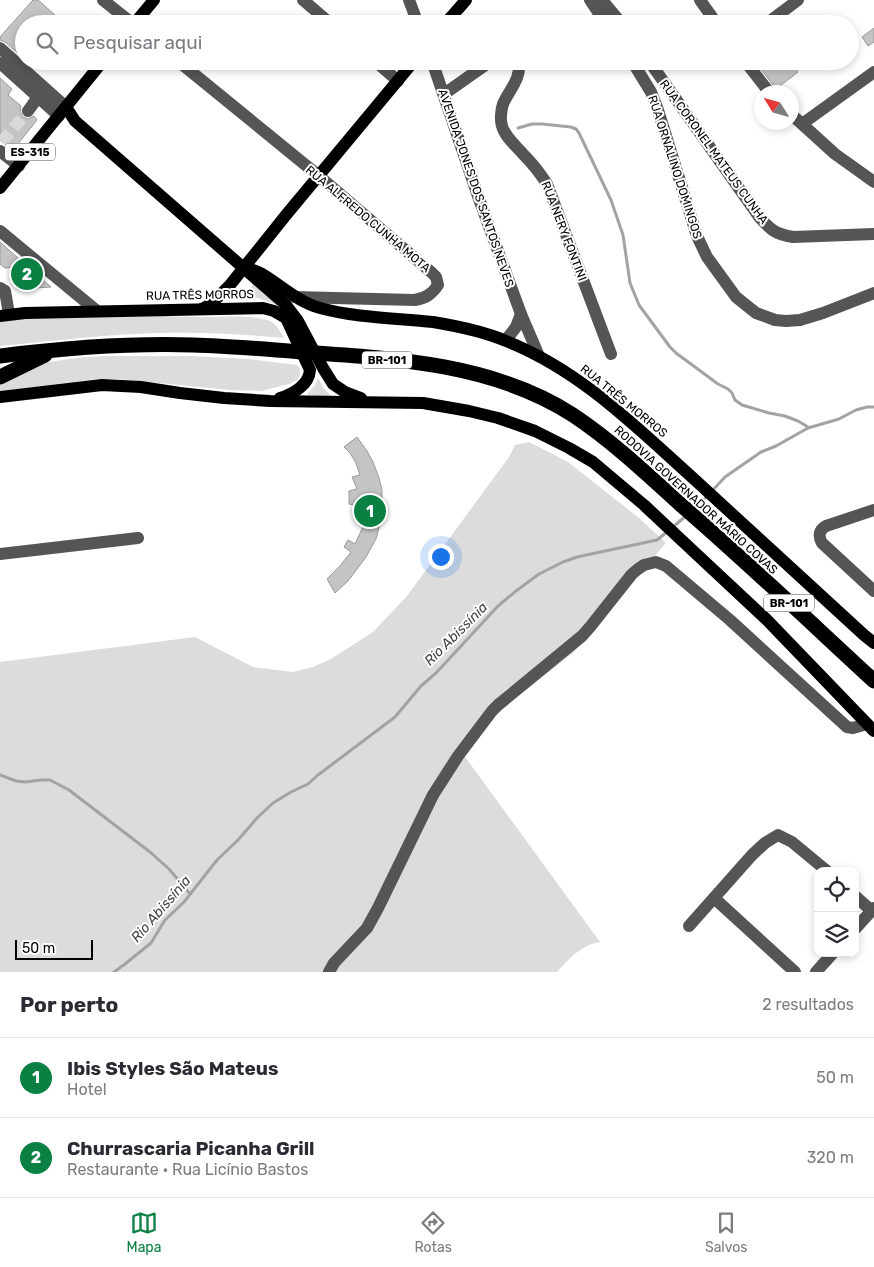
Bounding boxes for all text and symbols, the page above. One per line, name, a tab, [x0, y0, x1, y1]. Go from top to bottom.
search box	[15, 15, 859, 70]
icon: search	[33, 29, 61, 57]
text: Pesquisar aqui	[73, 31, 202, 54]
street label: RUA CORONEL MATEUS CUNHA	[657, 77, 771, 227]
north arrow	[754, 85, 799, 130]
street label: AVENIDA JONES DOS SANTOS NEVES	[435, 87, 517, 289]
street label: RUA ORNALINO DOMINGOS	[645, 94, 705, 240]
road number: ES-315	[5, 144, 55, 160]
street label: RUA ALFREDO CUNHA MOTA	[303, 163, 433, 275]
street label: RUA NERY FONTINI	[539, 179, 589, 283]
pin: 2	[11, 255, 43, 293]
street label: RUA TRÊS MORROS	[146, 287, 254, 303]
road number: BR-101	[362, 352, 412, 368]
street label: RUA TRÊS MORROS	[578, 362, 670, 440]
street label: RODOVIA GOVERNADOR MÁRIO COVAS	[611, 423, 781, 577]
pin: 1	[354, 492, 386, 530]
your location	[428, 544, 454, 570]
road number: BR-101	[764, 594, 814, 612]
water label: Rio Abissínia	[421, 599, 491, 669]
map controls	[814, 867, 859, 957]
button: locate	[814, 867, 859, 912]
water label: Rio Abissínia	[127, 872, 195, 946]
button: layers	[814, 912, 859, 957]
scale bar	[15, 937, 92, 960]
text: 50 m	[22, 940, 55, 957]
text: Por perto	[20, 992, 118, 1017]
text: 2 resultados	[762, 995, 854, 1014]
text: Ibis Styles São Mateus	[67, 1057, 278, 1080]
text: 1	[32, 1068, 40, 1087]
text: 50 m	[816, 1068, 854, 1087]
text: Hotel	[67, 1080, 107, 1099]
text: Churrascaria Picanha Grill	[67, 1137, 315, 1160]
text: 2	[31, 1148, 41, 1167]
text: 320 m	[807, 1148, 854, 1167]
text: Restaurante · Rua Licínio Bastos	[67, 1160, 308, 1179]
tab: Mapa	[127, 1209, 161, 1256]
tab: Rotas	[414, 1209, 452, 1256]
tab: Salvos	[705, 1209, 747, 1256]

